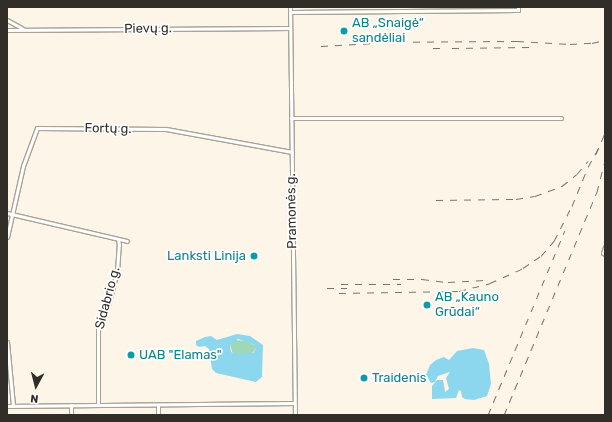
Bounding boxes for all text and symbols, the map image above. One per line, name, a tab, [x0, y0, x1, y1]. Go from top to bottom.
place label: AB „Snaigė“ sandėliai	[352, 16, 424, 47]
street label: Pievų g.	[124, 21, 172, 37]
marker: AB „Snaigė“ sandėliai	[339, 26, 349, 36]
street label: Fortų g.	[84, 121, 132, 137]
street label: Pramonės g.	[284, 173, 300, 249]
place label: Lanksti Linija	[167, 248, 246, 264]
marker: Lanksti Linija	[249, 251, 259, 261]
street label: Sidabrio g.	[92, 265, 124, 331]
place label: AB „Kauno Grūdai“	[435, 290, 499, 321]
marker: AB „Kauno Grūdai“	[422, 300, 432, 310]
place label: UAB "Elamas"	[139, 347, 222, 363]
marker: UAB "Elamas"	[126, 350, 136, 360]
north arrow	[16, 366, 56, 406]
place label: Traidenis	[372, 370, 426, 386]
marker: Traidenis	[359, 373, 369, 383]
text: N	[30, 391, 39, 405]

